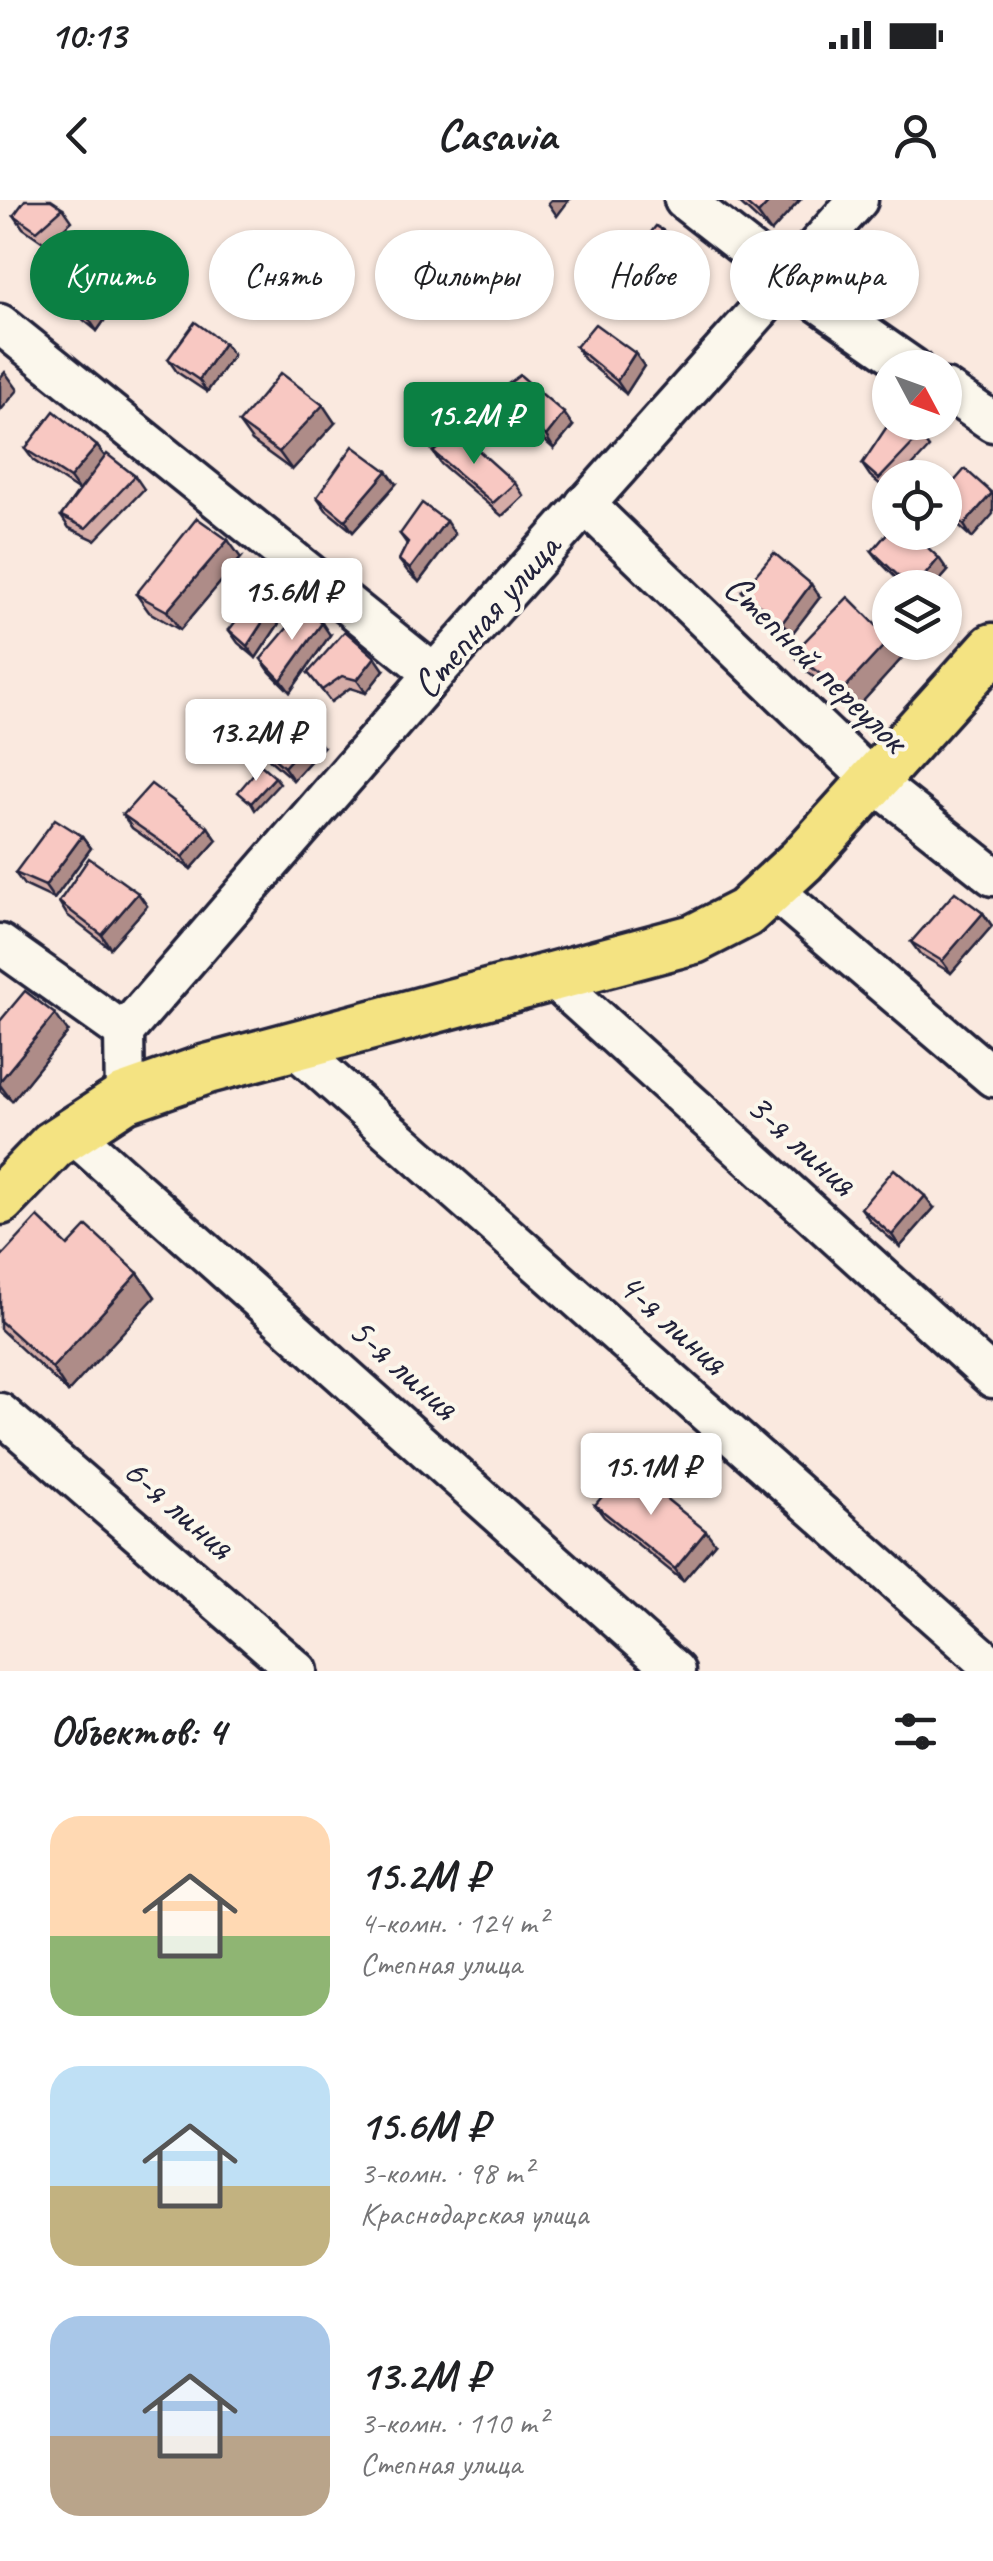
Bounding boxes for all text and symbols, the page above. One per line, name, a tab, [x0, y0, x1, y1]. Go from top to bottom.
text: 10:13	[50, 12, 126, 59]
text: Casavia	[437, 107, 556, 164]
icon: back	[50, 108, 105, 163]
icon: person	[888, 108, 943, 163]
chip: Купить	[30, 230, 189, 320]
chip: Снять	[209, 230, 355, 320]
chip: Фильтры	[375, 230, 554, 320]
chip: Новое	[574, 230, 710, 320]
chip: Квартира	[730, 230, 919, 320]
north arrow	[872, 350, 962, 440]
map controls	[872, 350, 962, 660]
pin: 15.2M ₽	[382, 382, 566, 467]
text: 15.2M ₽	[426, 394, 522, 435]
button: locate	[872, 460, 962, 550]
street label: Степная улица	[401, 521, 574, 709]
pin: 15.6M ₽	[200, 558, 384, 643]
street label: Степной переулок	[713, 563, 921, 766]
text: 15.6M ₽	[243, 570, 341, 611]
button: layers	[872, 570, 962, 660]
pin: 13.2M ₽	[164, 699, 348, 784]
text: 13.2M ₽	[207, 711, 305, 752]
street label: 3-я линия	[736, 1081, 869, 1208]
street label: 4-я линия	[607, 1260, 740, 1387]
street label: 5-я линия	[338, 1305, 471, 1432]
pin: 15.1M ₽	[559, 1433, 743, 1518]
text: 15.1M ₽	[603, 1445, 699, 1486]
street label: 6-я линия	[113, 1446, 246, 1571]
icon: filters	[888, 1704, 943, 1759]
text: Объектов: 4	[50, 1705, 226, 1758]
text: 15.2M ₽	[360, 1849, 487, 1902]
icon: home	[130, 1856, 250, 1976]
text: 4-комн. · 124 m²	[360, 1902, 547, 1943]
text: Степная улица	[360, 1943, 522, 1984]
text: 15.6M ₽	[360, 2099, 488, 2152]
icon: home	[130, 2106, 250, 2226]
text: 3-комн. · 98 m²	[360, 2152, 532, 2193]
text: Краснодарская улица	[360, 2193, 588, 2234]
text: 13.2M ₽	[360, 2349, 488, 2402]
icon: home	[130, 2356, 250, 2476]
text: 3-комн. · 110 m²	[360, 2402, 547, 2443]
text: Степная улица	[360, 2443, 522, 2484]

